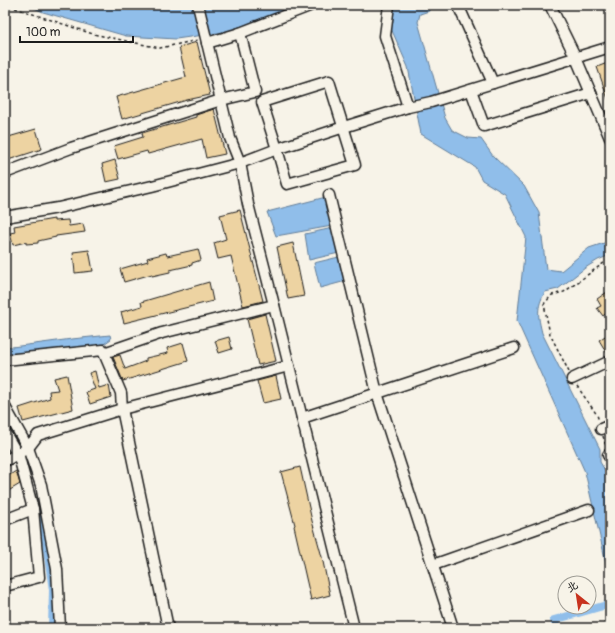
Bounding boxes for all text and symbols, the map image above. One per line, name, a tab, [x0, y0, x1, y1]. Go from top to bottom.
scale bar	[20, 18, 133, 44]
text: 100 m	[26, 25, 61, 40]
north arrow	[557, 575, 597, 615]
text: 北	[564, 578, 580, 595]

